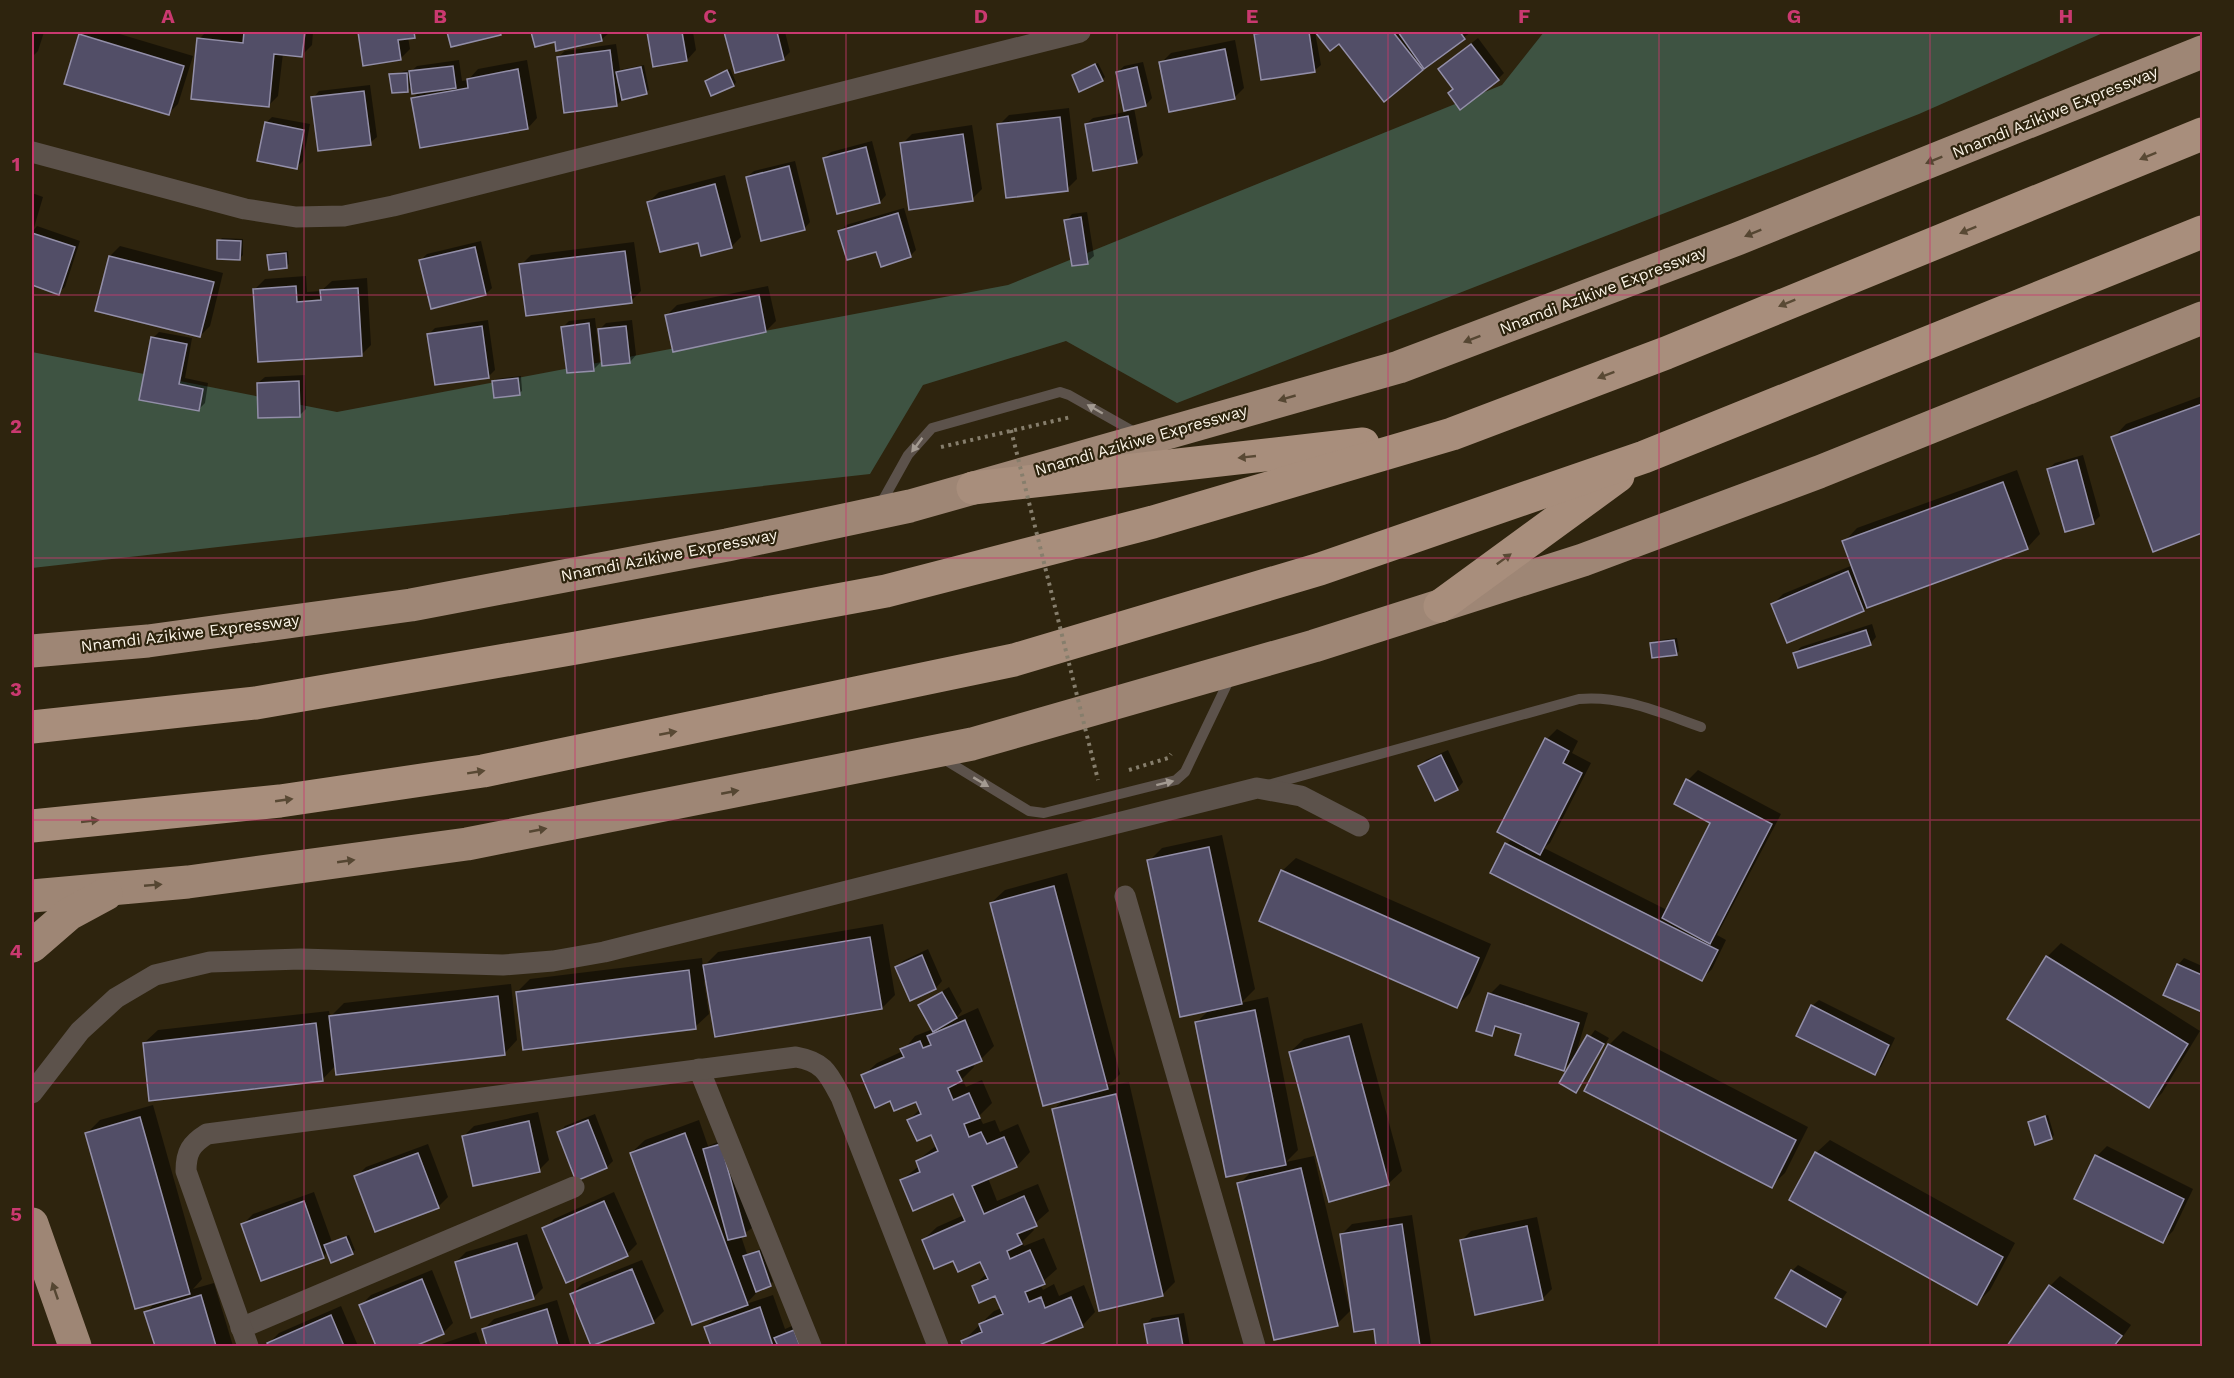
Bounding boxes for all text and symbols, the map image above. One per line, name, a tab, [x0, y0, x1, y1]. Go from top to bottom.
text: A	[161, 4, 175, 28]
text: B	[433, 4, 447, 28]
text: C	[703, 4, 717, 28]
text: D	[974, 4, 988, 28]
text: E	[1246, 4, 1258, 28]
text: F	[1518, 4, 1530, 28]
text: G	[1787, 4, 1801, 28]
text: H	[2059, 4, 2073, 28]
street label: Nnamdi Azikiwe Expressway	[1949, 62, 2161, 162]
one-way arrow	[2139, 151, 2157, 161]
text: 1	[12, 152, 20, 176]
one-way arrow	[1925, 156, 1943, 165]
one-way arrow	[1958, 225, 1976, 235]
one-way arrow	[1744, 229, 1762, 238]
street label: Nnamdi Azikiwe Expressway	[1497, 241, 1710, 338]
one-way arrow	[1778, 299, 1796, 308]
one-way arrow	[1463, 335, 1481, 344]
one-way arrow	[1597, 371, 1615, 381]
one-way arrow	[1278, 394, 1296, 404]
street label: Nnamdi Azikiwe Expressway	[1033, 400, 1250, 479]
one-way arrow	[1087, 404, 1103, 415]
text: 2	[10, 414, 22, 438]
one-way arrow	[911, 437, 923, 452]
one-way arrow	[1238, 452, 1257, 462]
street label: Nnamdi Azikiwe Expressway	[559, 525, 780, 585]
one-way arrow	[1496, 553, 1512, 565]
street label: Nnamdi Azikiwe Expressway	[80, 610, 301, 656]
text: 3	[10, 677, 22, 701]
one-way arrow	[658, 728, 677, 737]
one-way arrow	[467, 767, 486, 776]
one-way arrow	[973, 777, 989, 788]
one-way arrow	[1155, 777, 1174, 787]
one-way arrow	[720, 787, 739, 796]
one-way arrow	[274, 796, 293, 805]
one-way arrow	[80, 817, 99, 826]
one-way arrow	[529, 825, 548, 834]
one-way arrow	[337, 856, 356, 865]
one-way arrow	[143, 881, 162, 890]
text: 4	[10, 939, 23, 963]
text: 5	[10, 1202, 22, 1226]
one-way arrow	[50, 1282, 60, 1300]

